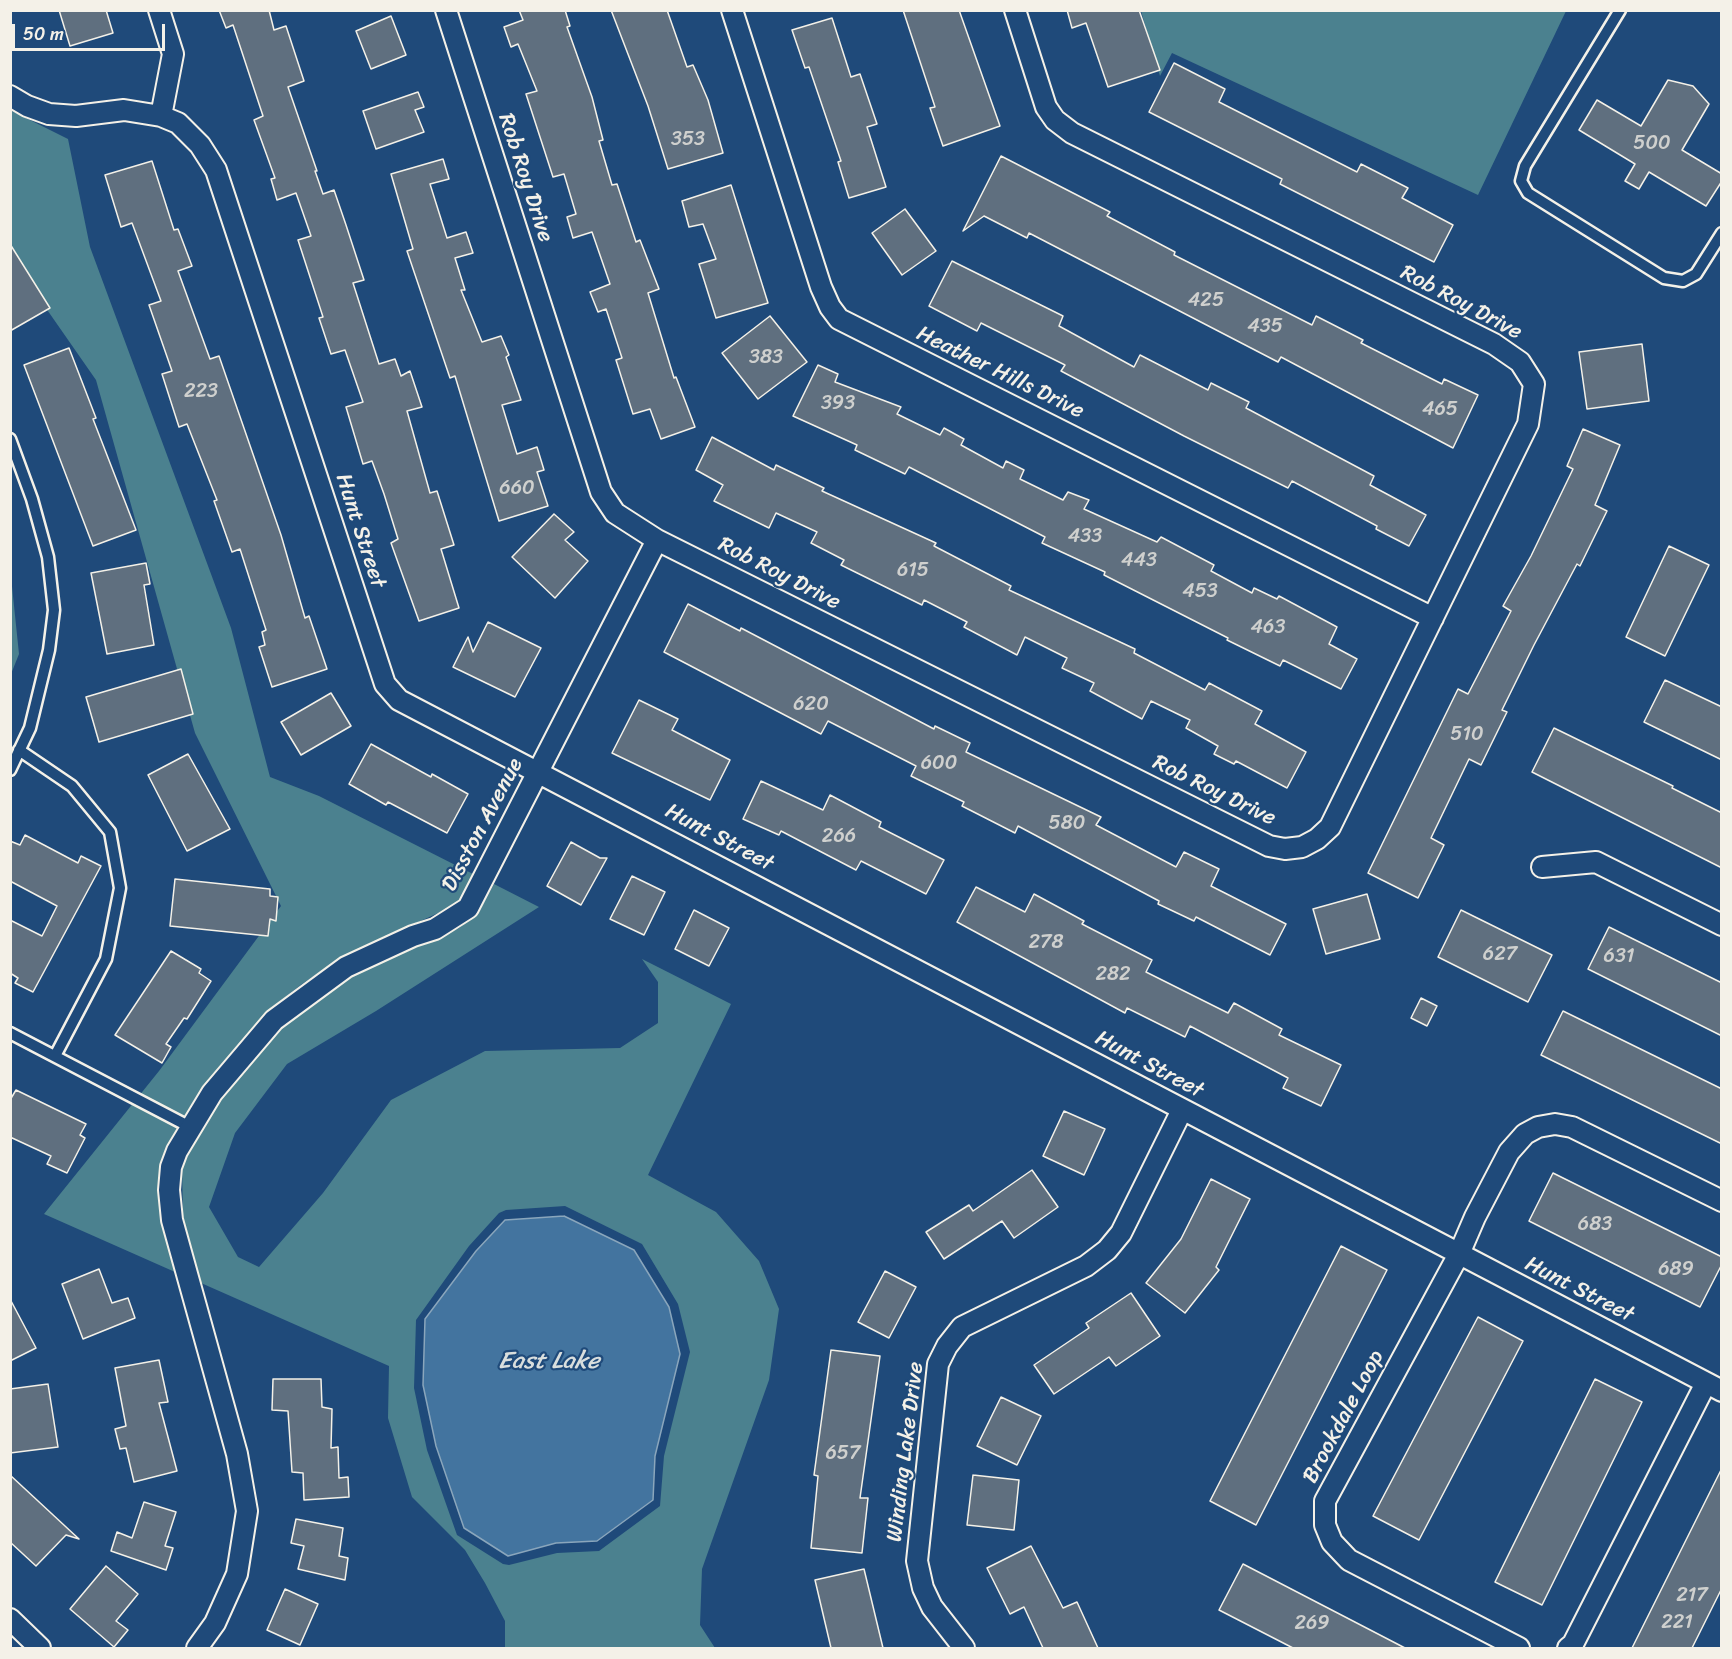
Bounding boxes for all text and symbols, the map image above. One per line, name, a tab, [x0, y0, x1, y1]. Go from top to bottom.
scale bar	[15, 12, 168, 50]
text: 50 m	[23, 18, 64, 50]
street label: Rob Roy Drive	[492, 110, 558, 246]
house number: 353	[671, 128, 705, 152]
house number: 500	[1633, 132, 1671, 156]
street label: Rob Roy Drive	[1396, 260, 1526, 346]
house number: 425	[1188, 289, 1224, 313]
house number: 435	[1247, 315, 1283, 339]
street label: Heather Hills Drive	[912, 321, 1088, 425]
house number: 383	[749, 346, 783, 370]
house number: 223	[184, 380, 218, 404]
house number: 393	[821, 392, 855, 416]
house number: 465	[1422, 398, 1458, 422]
street label: Hunt Street	[329, 471, 391, 591]
house number: 660	[499, 477, 535, 501]
house number: 433	[1068, 525, 1102, 549]
street label: Rob Roy Drive	[713, 532, 845, 616]
house number: 443	[1121, 549, 1157, 573]
house number: 615	[897, 559, 929, 583]
house number: 453	[1182, 580, 1218, 604]
house number: 463	[1251, 616, 1285, 640]
house number: 620	[793, 693, 829, 717]
house number: 510	[1450, 723, 1484, 747]
street label: Rob Roy Drive	[1148, 750, 1280, 832]
house number: 600	[921, 752, 957, 776]
street label: Disston Avenue	[437, 754, 529, 896]
street label: Hunt Street	[660, 799, 778, 877]
house number: 580	[1049, 812, 1085, 836]
house number: 266	[822, 825, 856, 849]
house number: 278	[1028, 931, 1064, 955]
house number: 627	[1483, 943, 1517, 967]
house number: 631	[1604, 945, 1634, 969]
house number: 282	[1095, 963, 1131, 987]
street label: Hunt Street	[1090, 1026, 1208, 1104]
house number: 683	[1578, 1213, 1612, 1237]
street label: Hunt Street	[1520, 1251, 1638, 1329]
house number: 689	[1658, 1258, 1694, 1282]
street label: Brookdale Loop	[1298, 1346, 1390, 1488]
water label: East Lake	[498, 1348, 600, 1376]
street label: Winding Lake Drive	[882, 1361, 930, 1543]
house number: 657	[826, 1442, 860, 1466]
house number: 217	[1676, 1584, 1708, 1608]
house number: 221	[1661, 1611, 1693, 1635]
house number: 269	[1294, 1612, 1330, 1636]

